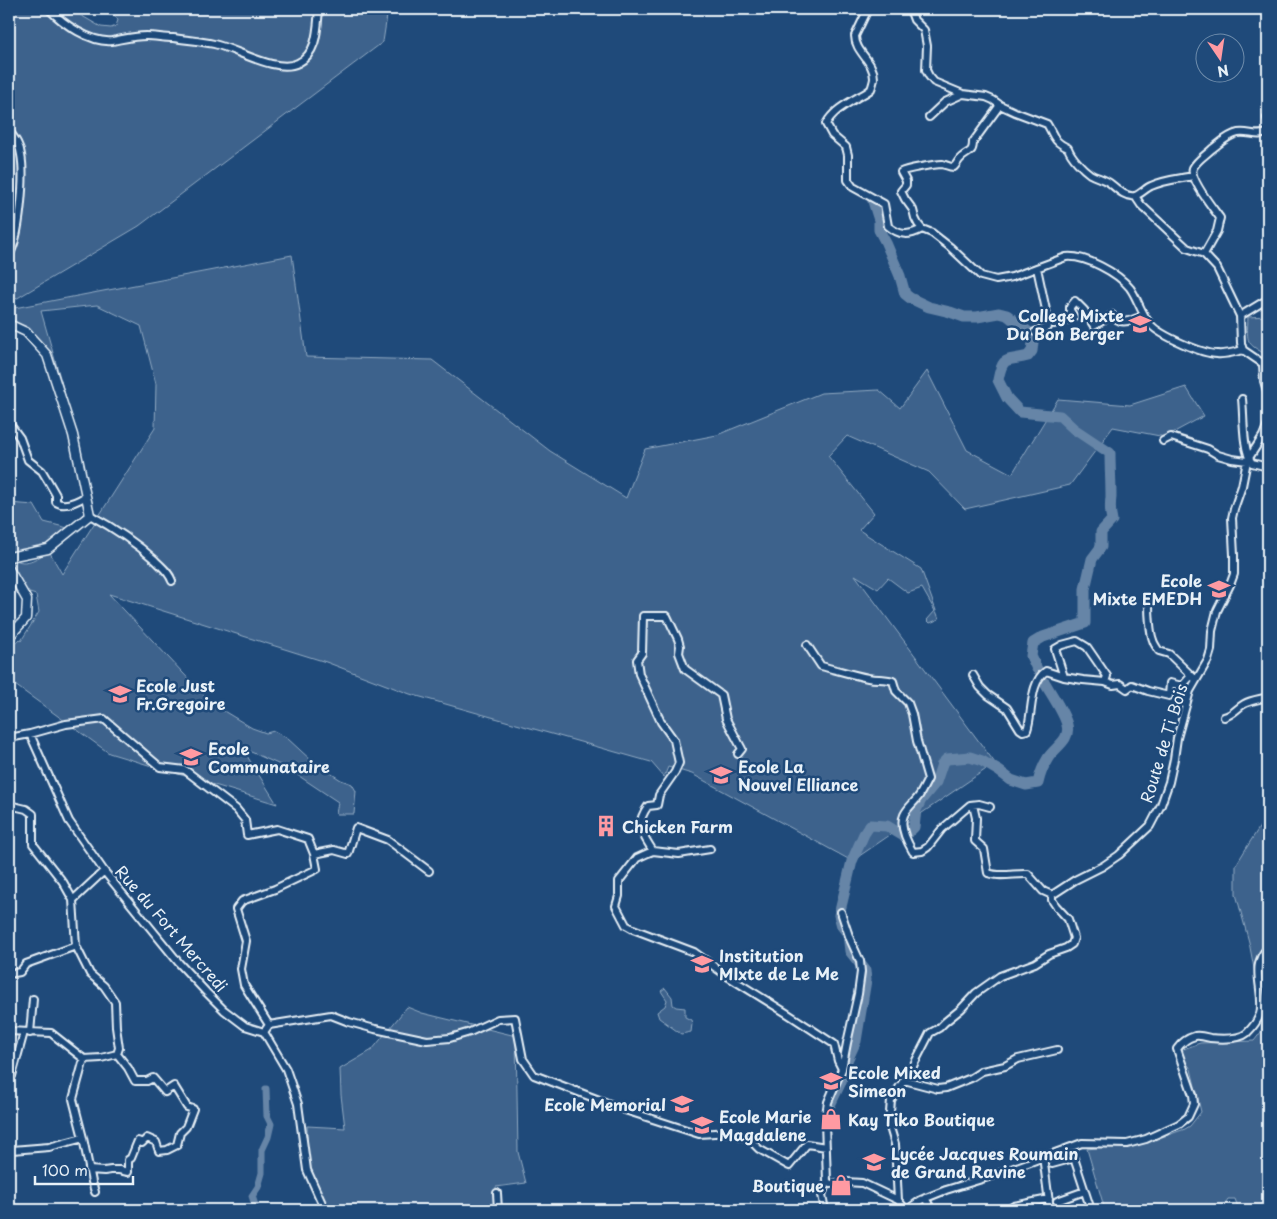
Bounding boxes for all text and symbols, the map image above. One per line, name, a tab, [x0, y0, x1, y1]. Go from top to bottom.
north arrow	[1194, 32, 1244, 82]
text: N	[1215, 60, 1231, 83]
place label: College Mixte Du Bon Berger	[1006, 303, 1125, 345]
school or university icon: College Mixte Du Bon Berger	[1127, 311, 1153, 337]
place label: Ecole Mixte EMEDH	[1093, 568, 1202, 610]
school or university icon: Ecole Mixte EMEDH	[1206, 576, 1232, 602]
place label: Ecole Just Fr.Gregoire	[136, 673, 226, 715]
street label: Route de Ti Bois	[1133, 680, 1193, 806]
school or university icon: Ecole Just Fr.Gregoire	[107, 681, 133, 707]
place label: Ecole Communataire	[208, 736, 330, 778]
school or university icon: Ecole Communataire	[178, 744, 204, 770]
place label: Ecole La Nouvel Elliance	[738, 754, 859, 796]
school or university icon: Ecole La Nouvel Elliance	[708, 762, 734, 788]
building icon: Chicken Farm	[593, 813, 619, 839]
place label: Chicken Farm	[622, 814, 733, 838]
street label: Rue du Fort Mercredi	[110, 859, 234, 997]
place label: Institution MIxte de Le Me	[719, 943, 839, 985]
school or university icon: Institution MIxte de Le Me	[689, 951, 715, 977]
place label: Ecole Mixed Simeon	[848, 1060, 941, 1102]
school or university icon: Ecole Mixed Simeon	[818, 1068, 844, 1094]
school or university icon: Ecole Memorial	[669, 1091, 695, 1117]
place label: Ecole Memorial	[544, 1092, 666, 1116]
place label: Ecole Marie Magdalene	[719, 1104, 812, 1146]
shop icon: Kay Tiko Boutique	[818, 1106, 844, 1132]
place label: Kay Tiko Boutique	[848, 1107, 995, 1131]
school or university icon: Ecole Marie Magdalene	[689, 1112, 715, 1138]
place label: Lycée Jacques Roumain de Grand Ravine	[891, 1141, 1079, 1183]
school or university icon: Lycée Jacques Roumain de Grand Ravine	[861, 1149, 887, 1175]
scale bar	[35, 1154, 132, 1186]
text: 100 m	[42, 1158, 88, 1181]
shop icon: Boutique	[828, 1172, 854, 1198]
place label: Boutique	[752, 1173, 824, 1197]

